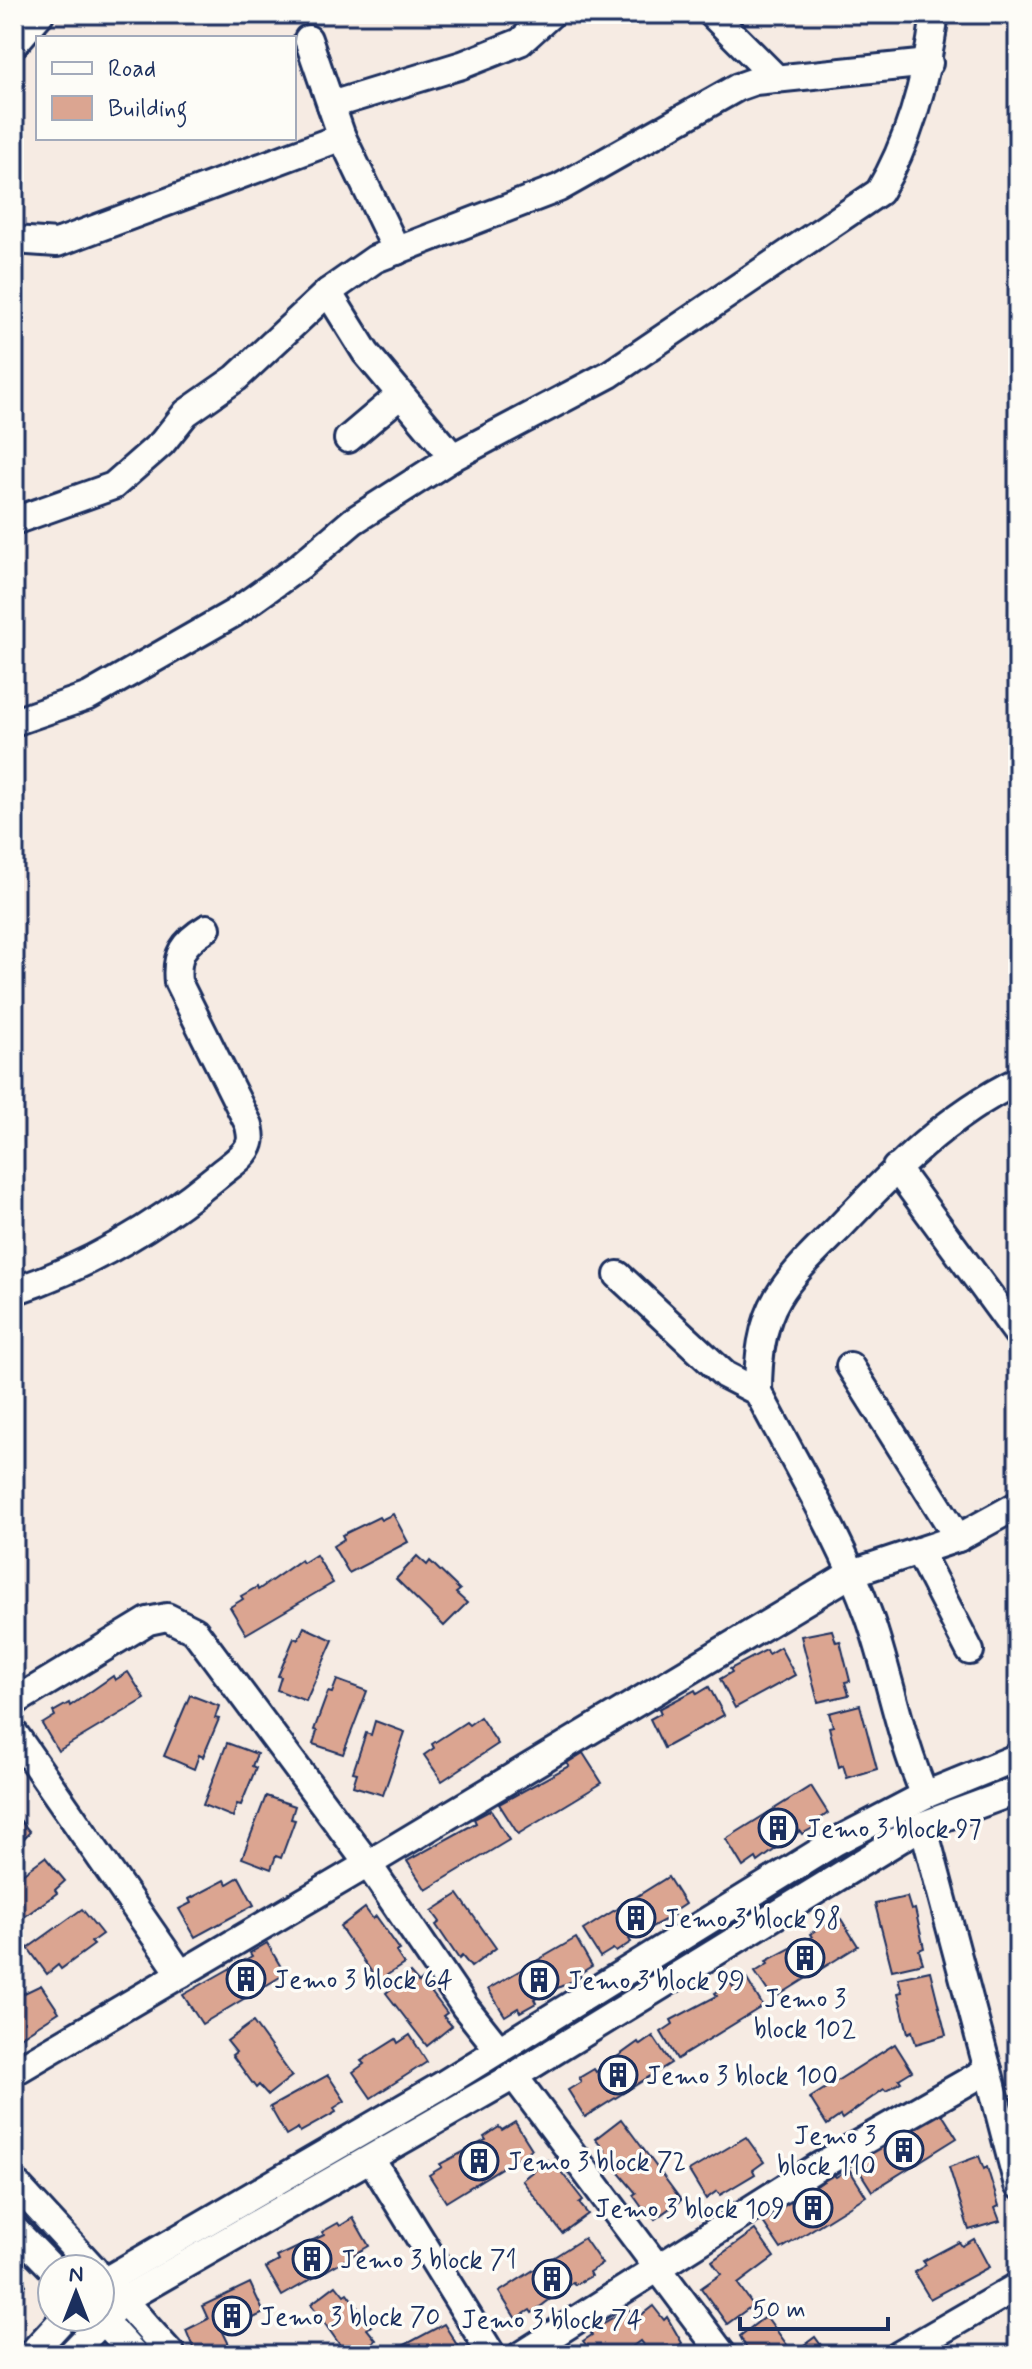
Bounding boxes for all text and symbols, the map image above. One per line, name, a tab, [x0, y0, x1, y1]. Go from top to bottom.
legend	[36, 36, 296, 140]
text: Road	[108, 54, 156, 85]
text: Building	[108, 94, 188, 128]
building icon: Jemo 3 block 97	[757, 1807, 799, 1849]
place label: Jemo 3 block 97	[806, 1813, 982, 1847]
building icon: Jemo 3 block 98	[615, 1897, 657, 1939]
place label: Jemo 3 block 98	[664, 1903, 841, 1937]
building icon: Jemo 3 block 102	[784, 1937, 826, 1979]
building icon: Jemo 3 block 64	[225, 1958, 267, 2000]
building icon: Jemo 3 block 99	[518, 1959, 560, 2001]
place label: Jemo 3 block 64	[274, 1964, 453, 1998]
place label: Jemo 3 block 99	[567, 1965, 745, 1999]
place label: Jemo 3 block 102	[754, 1983, 856, 2047]
building icon: Jemo 3 block 100	[597, 2054, 639, 2096]
place label: Jemo 3 block 100	[646, 2060, 838, 2094]
place label: Jemo 3 block 110	[777, 2120, 876, 2184]
building icon: Jemo 3 block 110	[883, 2129, 925, 2171]
building icon: Jemo 3 block 72	[458, 2140, 500, 2182]
place label: Jemo 3 block 72	[507, 2146, 686, 2180]
building icon: Jemo 3 block 109	[792, 2187, 834, 2229]
place label: Jemo 3 block 109	[595, 2193, 785, 2227]
building icon: Jemo 3 block 71	[291, 2238, 333, 2280]
place label: Jemo 3 block 71	[340, 2244, 517, 2278]
north arrow	[36, 2253, 116, 2333]
building icon: Jemo 3 block 74	[531, 2258, 573, 2300]
text: N	[69, 2261, 83, 2289]
scale bar	[740, 2281, 888, 2331]
building icon: Jemo 3 block 70	[211, 2295, 253, 2337]
text: 50 m	[752, 2295, 806, 2326]
place label: Jemo 3 block 70	[260, 2301, 440, 2335]
place label: Jemo 3 block 74	[461, 2304, 643, 2338]

